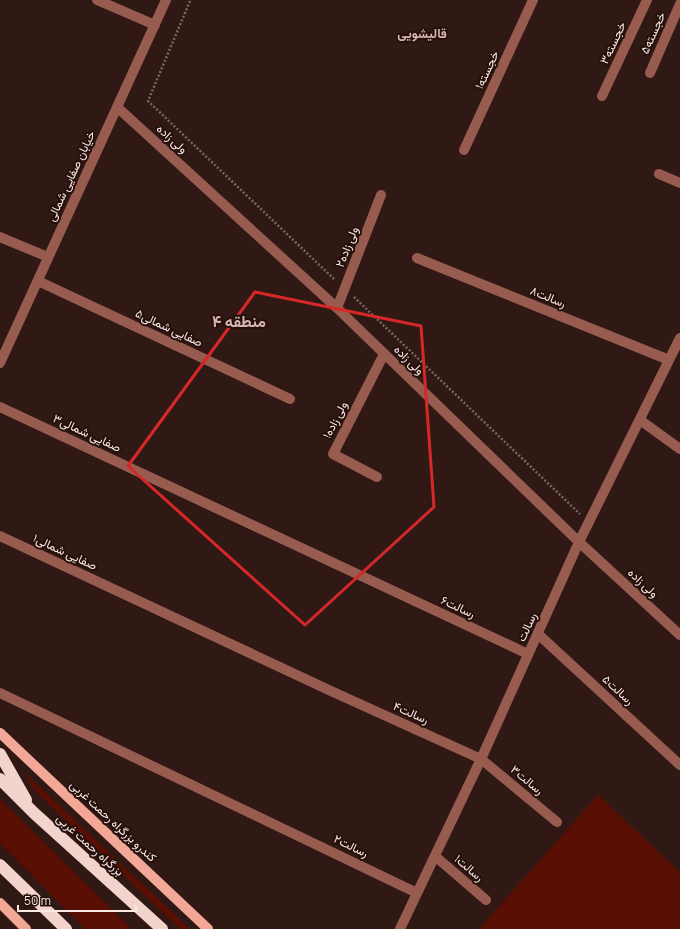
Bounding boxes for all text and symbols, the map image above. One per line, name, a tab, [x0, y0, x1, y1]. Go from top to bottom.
street label: خجسته۵	[636, 9, 669, 56]
street label: خجسته۳	[595, 19, 630, 67]
district label: قالیشویی	[397, 24, 447, 42]
street label: خجسته۱	[470, 48, 503, 92]
street label: ولی زاده	[153, 120, 192, 157]
street label: خیابان صفایی شمالی	[42, 128, 99, 224]
street label: ولی زاده۲	[331, 224, 362, 270]
street label: رسالت۸	[528, 282, 569, 311]
street label: صفایی شمالی۵	[133, 305, 206, 351]
district label: منطقه ۴	[212, 310, 266, 332]
street label: ولی زاده	[390, 341, 428, 378]
street label: ولی زاده۱	[318, 398, 351, 441]
street label: صفایی شمالی۳	[50, 409, 124, 456]
street label: صفایی شمالی۱	[30, 529, 100, 574]
street label: ولی زاده	[624, 564, 662, 601]
street label: رسالت۶	[438, 591, 478, 622]
street label: رسالت	[512, 609, 541, 644]
street label: رسالت۵	[599, 671, 638, 709]
street label: رسالت۴	[391, 697, 432, 728]
street label: رسالت۳	[507, 761, 547, 798]
street label: کندرو بزرگراه رحمت غربی	[67, 777, 159, 865]
street label: بزرگراه رحمت غربی	[53, 811, 127, 879]
street label: رسالت۲	[331, 830, 371, 861]
street label: رسالت۱	[451, 850, 488, 885]
scale bar	[18, 887, 136, 913]
text: 50 m	[24, 892, 51, 909]

